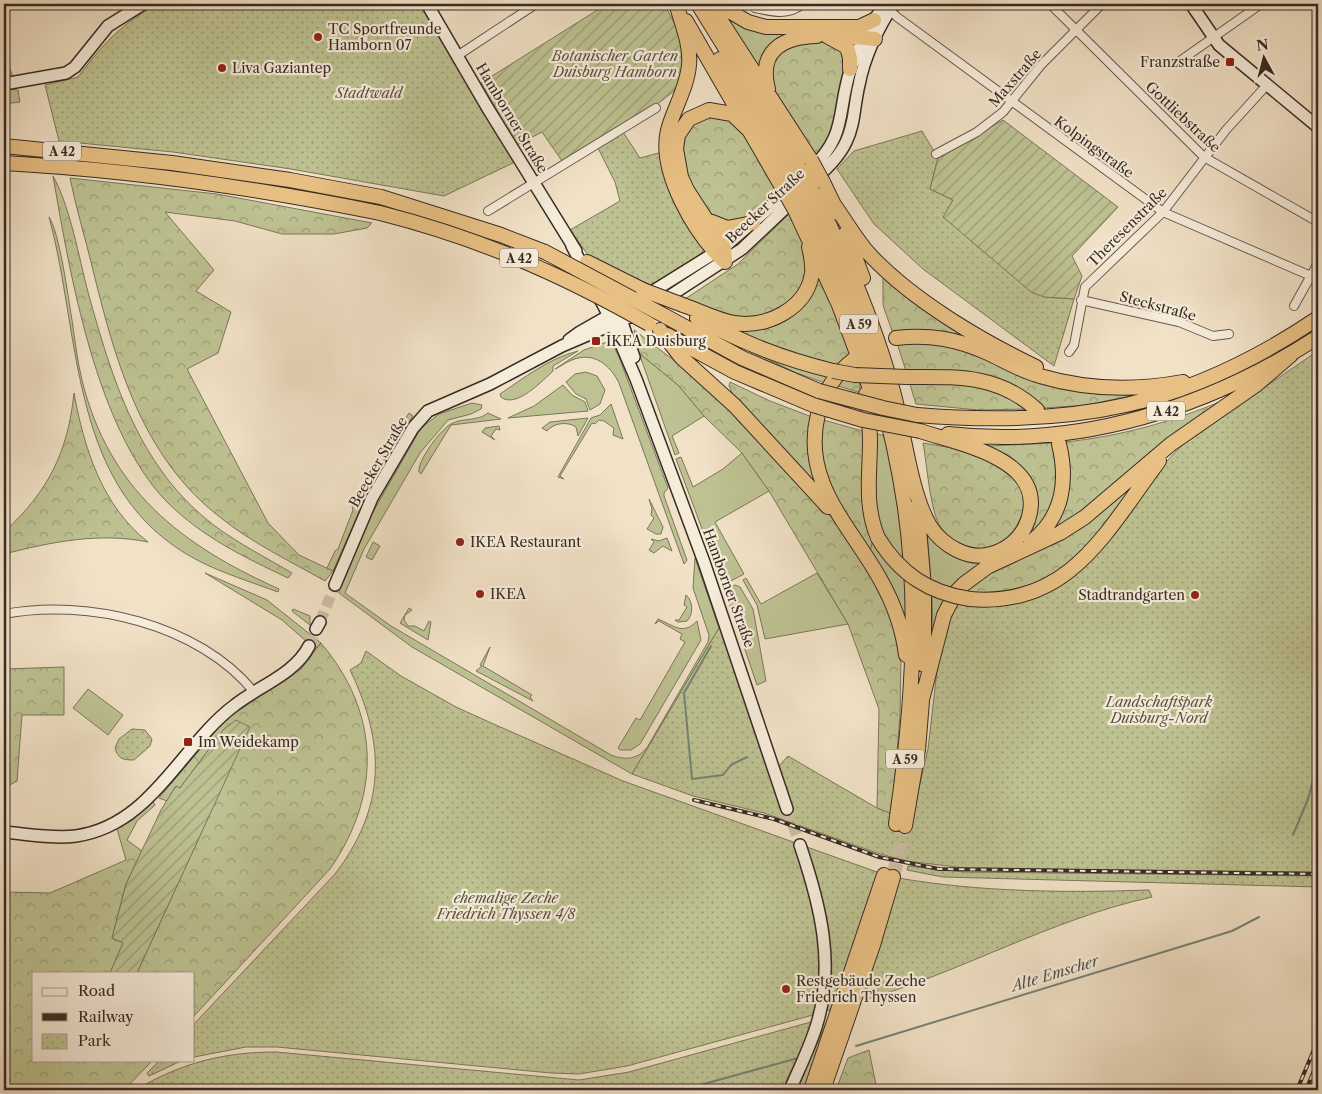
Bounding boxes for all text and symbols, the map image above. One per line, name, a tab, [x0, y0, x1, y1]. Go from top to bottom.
place label: TC Sportfreunde Hamborn 07	[328, 20, 442, 54]
marker: TC Sportfreunde Hamborn 07	[312, 31, 324, 43]
north arrow	[1240, 32, 1290, 82]
text: N	[1255, 35, 1270, 55]
street label: Maxstraße	[985, 45, 1045, 111]
park label: Botanischer Garten Duisburg Hamborn	[551, 47, 678, 81]
place label: Franzstraße	[1140, 53, 1220, 71]
marker: Franzstraße	[1224, 56, 1236, 68]
place label: Liva Gaziantep	[232, 59, 331, 77]
street label: Hamborner Straße	[472, 60, 552, 176]
marker: Liva Gaziantep	[216, 62, 228, 74]
street label: Gottliebstraße	[1142, 78, 1224, 156]
park label: Stadtwald	[335, 84, 404, 102]
street label: Kolpingstraße	[1051, 112, 1137, 182]
road number: A 42	[43, 142, 81, 160]
street label: Beecker Straße	[722, 165, 808, 247]
street label: Theresenstraße	[1083, 183, 1171, 271]
road number: A 42	[500, 248, 538, 268]
street label: Steckstraße	[1118, 287, 1198, 325]
road number: A 59	[840, 314, 878, 334]
place label: IKEA Duisburg	[606, 332, 707, 350]
marker: IKEA Duisburg	[590, 335, 602, 347]
road number: A 42	[1147, 402, 1185, 421]
street label: Beecker Straße	[345, 413, 411, 511]
street label: Hamborner Straße	[699, 526, 759, 650]
place label: IKEA Restaurant	[470, 533, 581, 551]
marker: IKEA Restaurant	[454, 536, 466, 548]
place label: IKEA	[490, 585, 527, 603]
place label: Stadtrandgarten	[1078, 586, 1185, 604]
marker: IKEA	[474, 588, 486, 600]
marker: Stadtrandgarten	[1189, 589, 1201, 601]
park label: Landschaftspark Duisburg-Nord	[1105, 693, 1213, 727]
place label: Im Weidekamp	[198, 733, 299, 751]
marker: Im Weidekamp	[182, 736, 194, 748]
road number: A 59	[886, 750, 924, 769]
park label: ehemalige Zeche Friedrich Thyssen 4/8	[436, 889, 576, 923]
water label: Alte Emscher	[1007, 950, 1102, 996]
legend	[32, 972, 195, 1062]
place label: Restgebäude Zeche Friedrich Thyssen	[796, 972, 926, 1006]
text: Road	[78, 981, 115, 1000]
marker: Restgebäude Zeche Friedrich Thyssen	[780, 983, 792, 995]
text: Railway	[78, 1007, 134, 1026]
text: Park	[78, 1031, 112, 1050]

